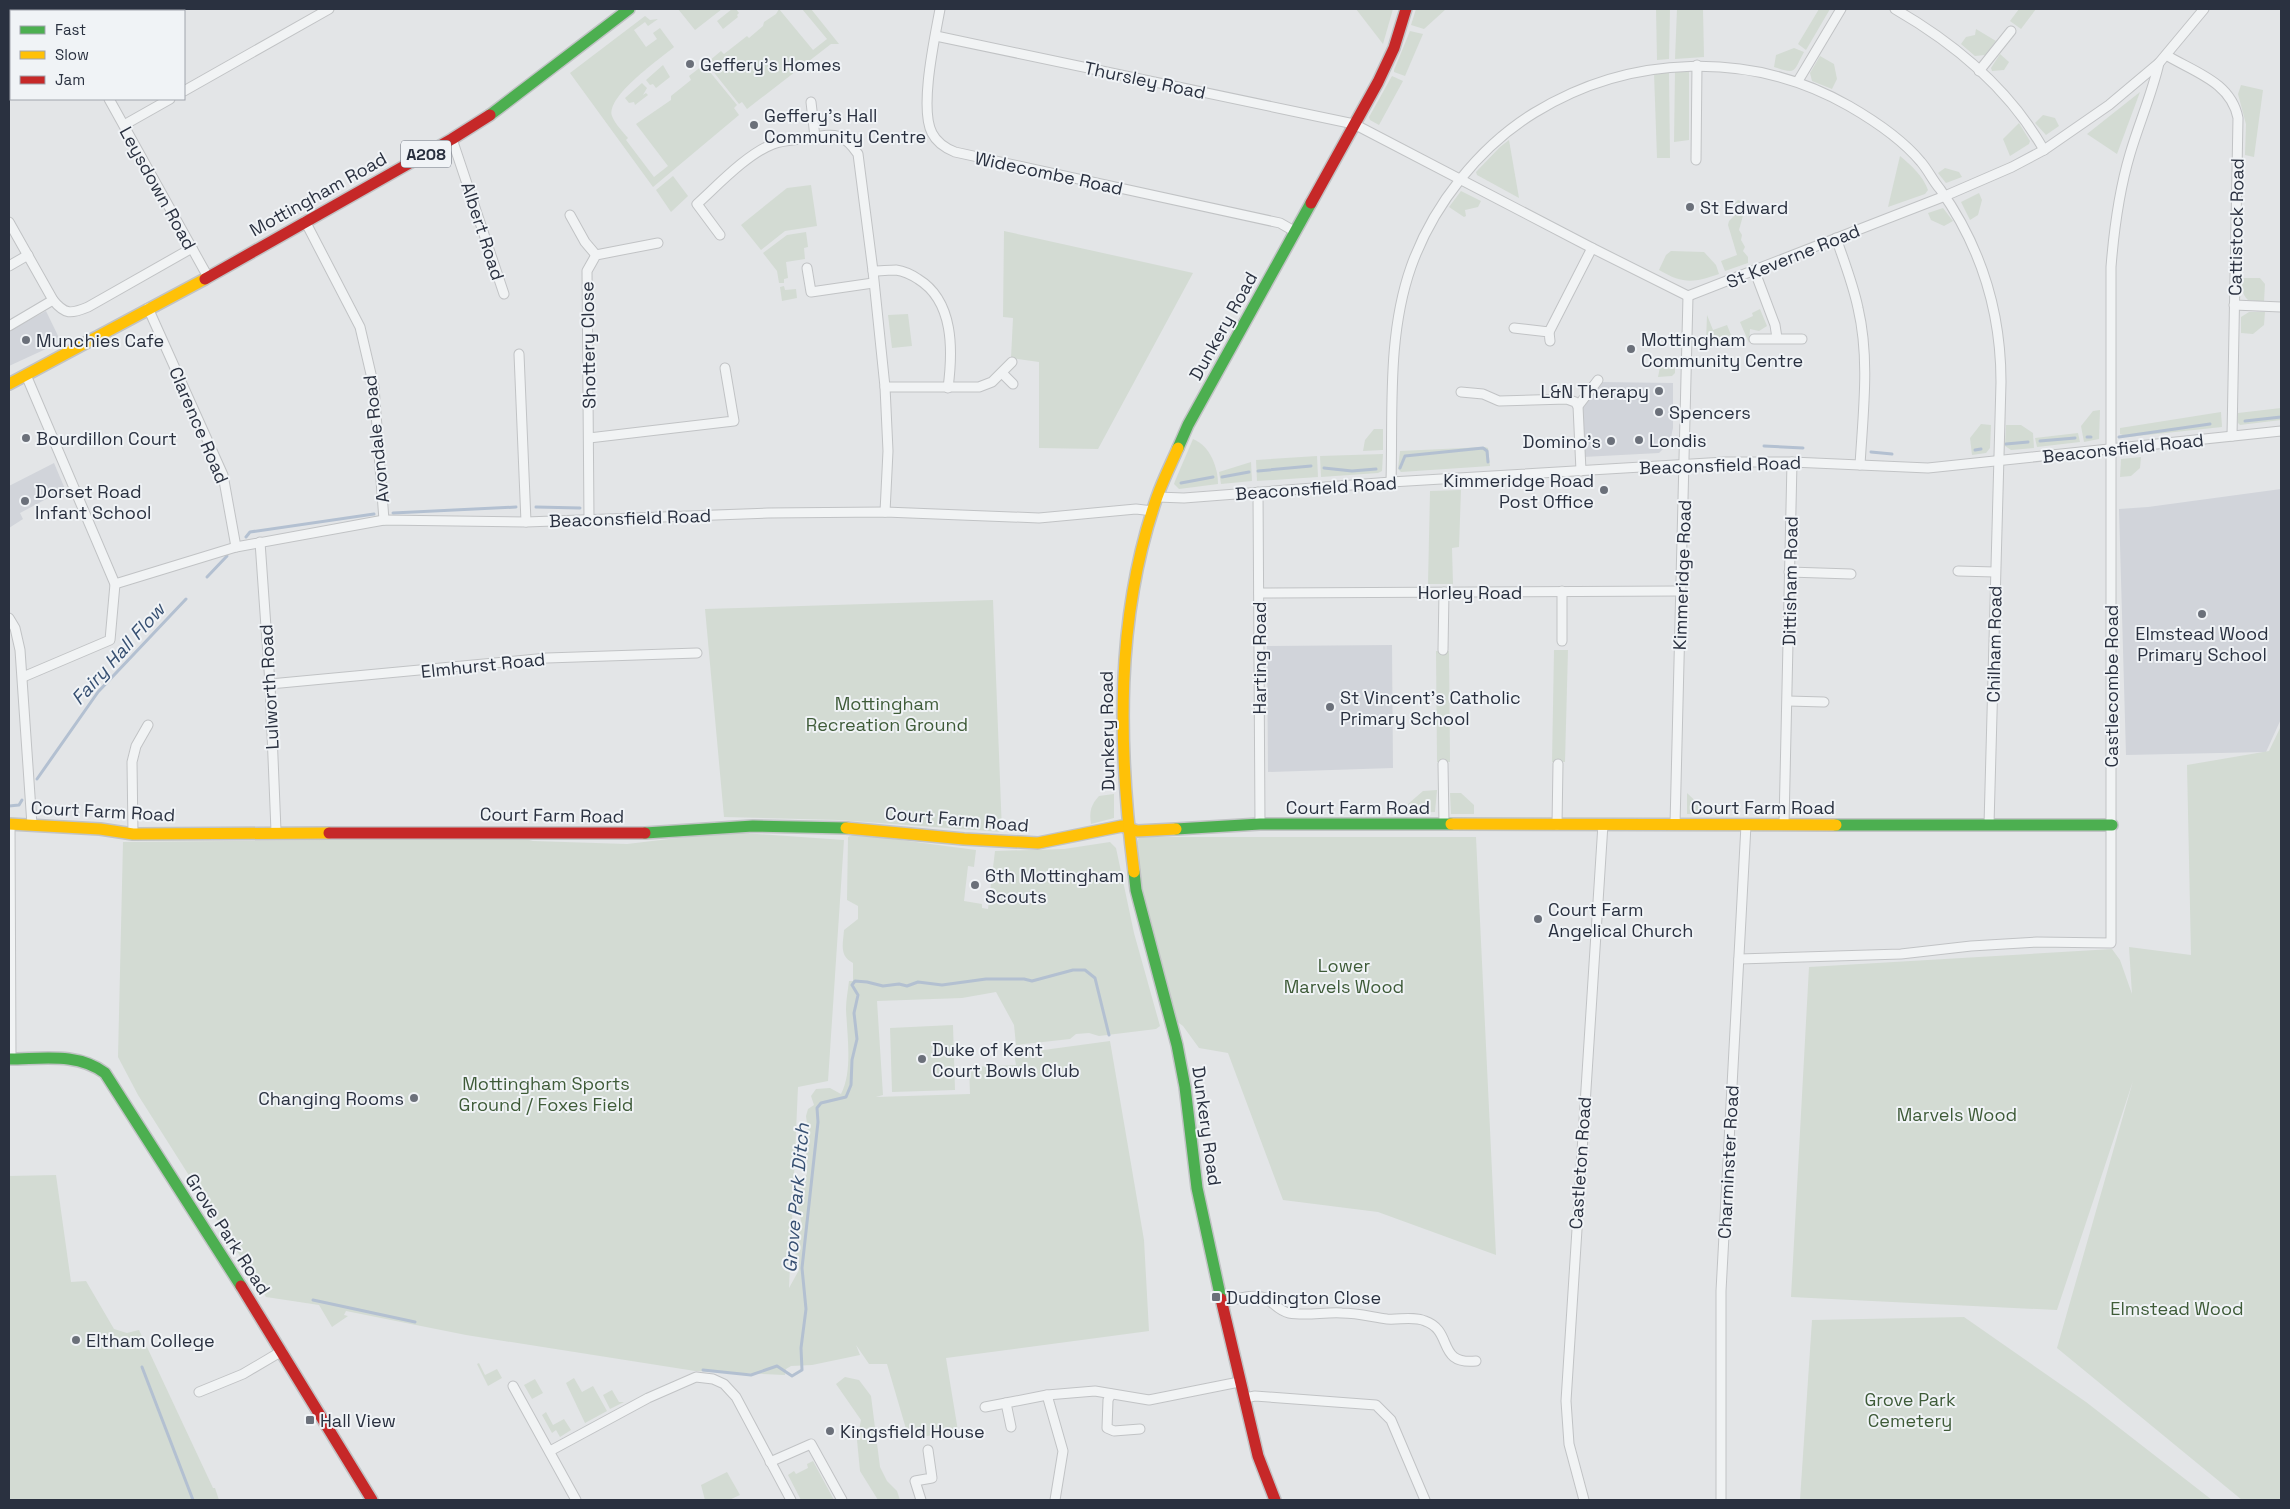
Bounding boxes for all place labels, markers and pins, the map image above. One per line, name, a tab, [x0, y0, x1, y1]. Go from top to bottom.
place label: Geffery's Homes	[700, 53, 841, 76]
marker: Geffery's Homes	[684, 58, 696, 70]
place label: Geffery's Hall Community Centre	[764, 104, 926, 148]
marker: Geffery's Hall Community Centre	[748, 119, 760, 131]
place label: St Edward	[1700, 196, 1788, 219]
marker: St Edward	[1684, 201, 1696, 213]
place label: Mottingham Community Centre	[1641, 328, 1803, 372]
place label: Munchies Cafe	[36, 329, 164, 352]
marker: Munchies Cafe	[20, 334, 32, 346]
marker: Mottingham Community Centre	[1625, 343, 1637, 355]
place label: L&N Therapy	[1540, 380, 1649, 403]
marker: L&N Therapy	[1653, 385, 1665, 397]
place label: Spencers	[1669, 401, 1751, 424]
marker: Spencers	[1653, 406, 1665, 418]
place label: Bourdillon Court	[36, 427, 177, 450]
place label: Londis	[1649, 429, 1706, 452]
place label: Domino's	[1523, 430, 1601, 453]
marker: Bourdillon Court	[20, 432, 32, 444]
marker: Londis	[1633, 434, 1645, 446]
marker: Domino's	[1605, 435, 1617, 447]
place label: Kimmeridge Road Post Office	[1443, 469, 1594, 513]
place label: Dorset Road Infant School	[35, 480, 151, 524]
marker: Kimmeridge Road Post Office	[1598, 484, 1610, 496]
marker: Dorset Road Infant School	[19, 495, 31, 507]
marker: Elmstead Wood Primary School	[2196, 608, 2208, 620]
place label: Elmstead Wood Primary School	[2135, 622, 2269, 666]
place label: St Vincent's Catholic Primary School	[1340, 686, 1521, 730]
marker: St Vincent's Catholic Primary School	[1324, 701, 1336, 713]
place label: 6th Mottingham Scouts	[985, 864, 1125, 908]
marker: 6th Mottingham Scouts	[969, 879, 981, 891]
place label: Court Farm Angelical Church	[1548, 898, 1693, 942]
marker: Court Farm Angelical Church	[1532, 913, 1544, 925]
place label: Duke of Kent Court Bowls Club	[932, 1038, 1080, 1082]
marker: Duke of Kent Court Bowls Club	[916, 1053, 928, 1065]
place label: Changing Rooms	[258, 1087, 404, 1110]
marker: Changing Rooms	[408, 1092, 420, 1104]
place label: Duddington Close	[1226, 1286, 1381, 1309]
marker: Duddington Close	[1210, 1291, 1222, 1303]
place label: Eltham College	[86, 1329, 215, 1352]
marker: Eltham College	[70, 1334, 82, 1346]
place label: Hall View	[320, 1409, 396, 1432]
marker: Hall View	[304, 1414, 316, 1426]
place label: Kingsfield House	[840, 1420, 985, 1443]
marker: Kingsfield House	[824, 1425, 836, 1437]

